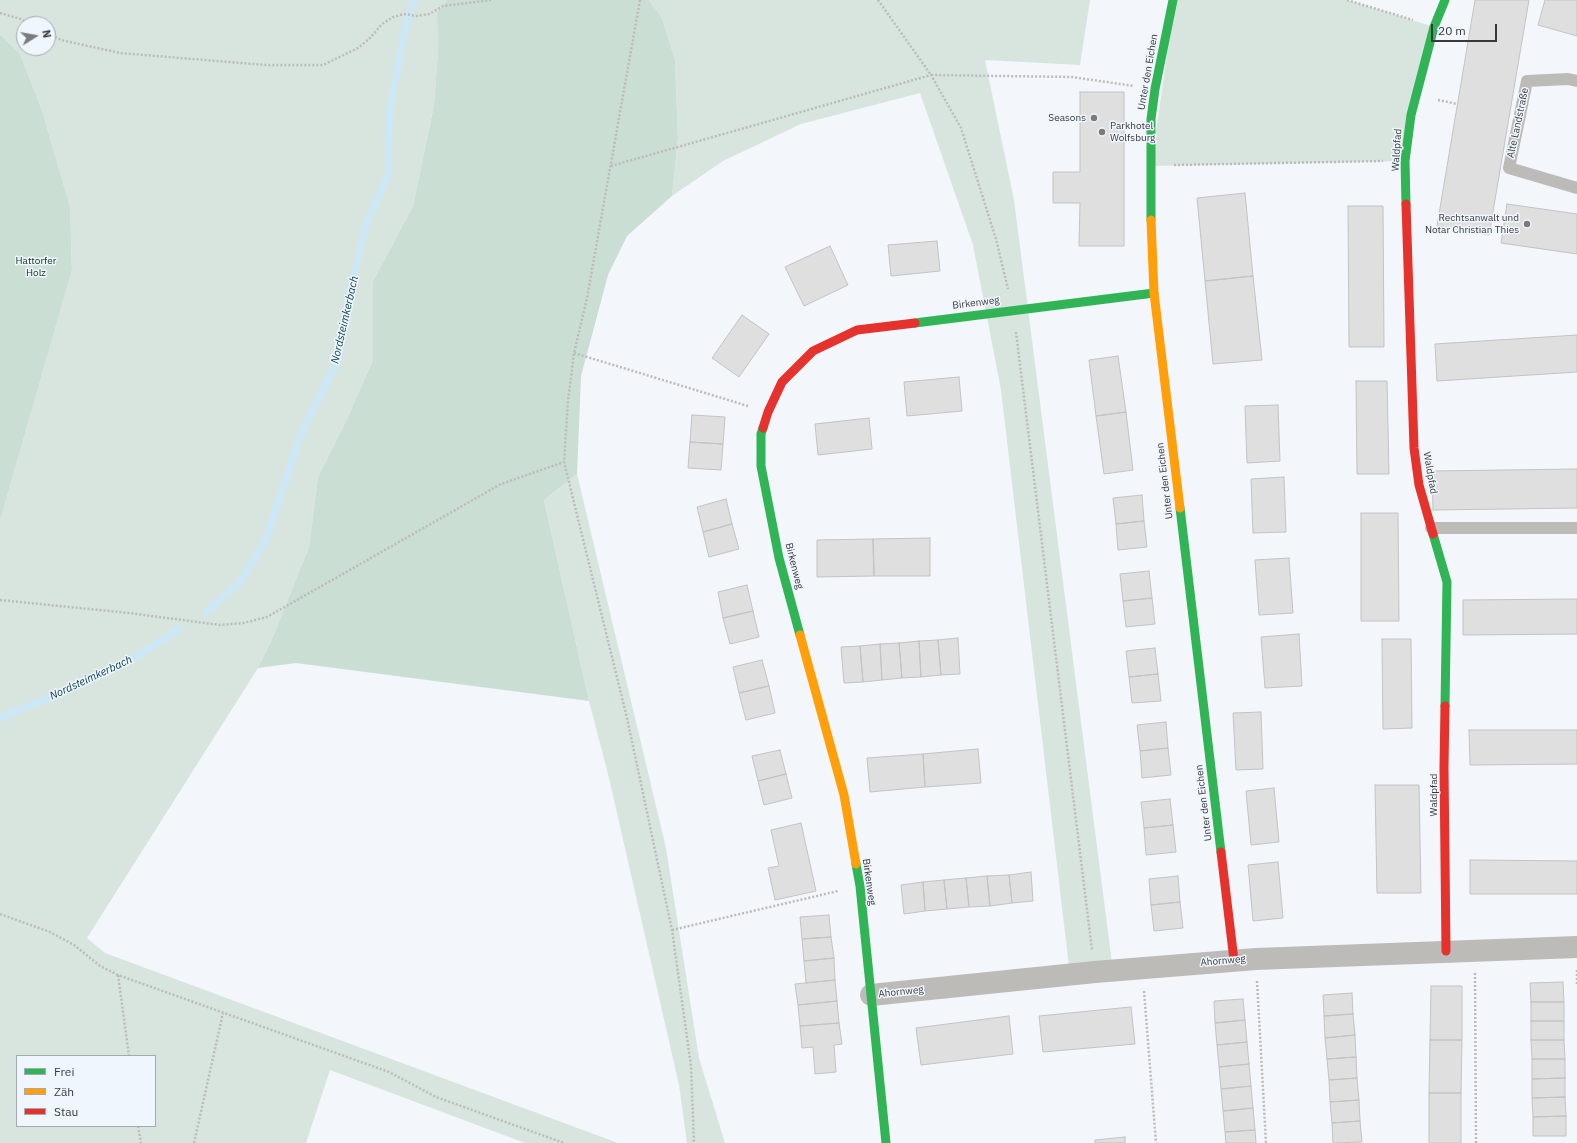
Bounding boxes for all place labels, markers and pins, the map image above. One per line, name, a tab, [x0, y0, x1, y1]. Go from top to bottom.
place label: Seasons	[1048, 112, 1086, 124]
marker: Seasons	[1089, 113, 1099, 123]
place label: Parkhotel Wolfsburg	[1110, 120, 1155, 144]
marker: Parkhotel Wolfsburg	[1097, 127, 1107, 137]
place label: Rechtsanwalt und Notar Christian Thies	[1425, 212, 1519, 236]
marker: Rechtsanwalt und Notar Christian Thies	[1522, 219, 1532, 229]

